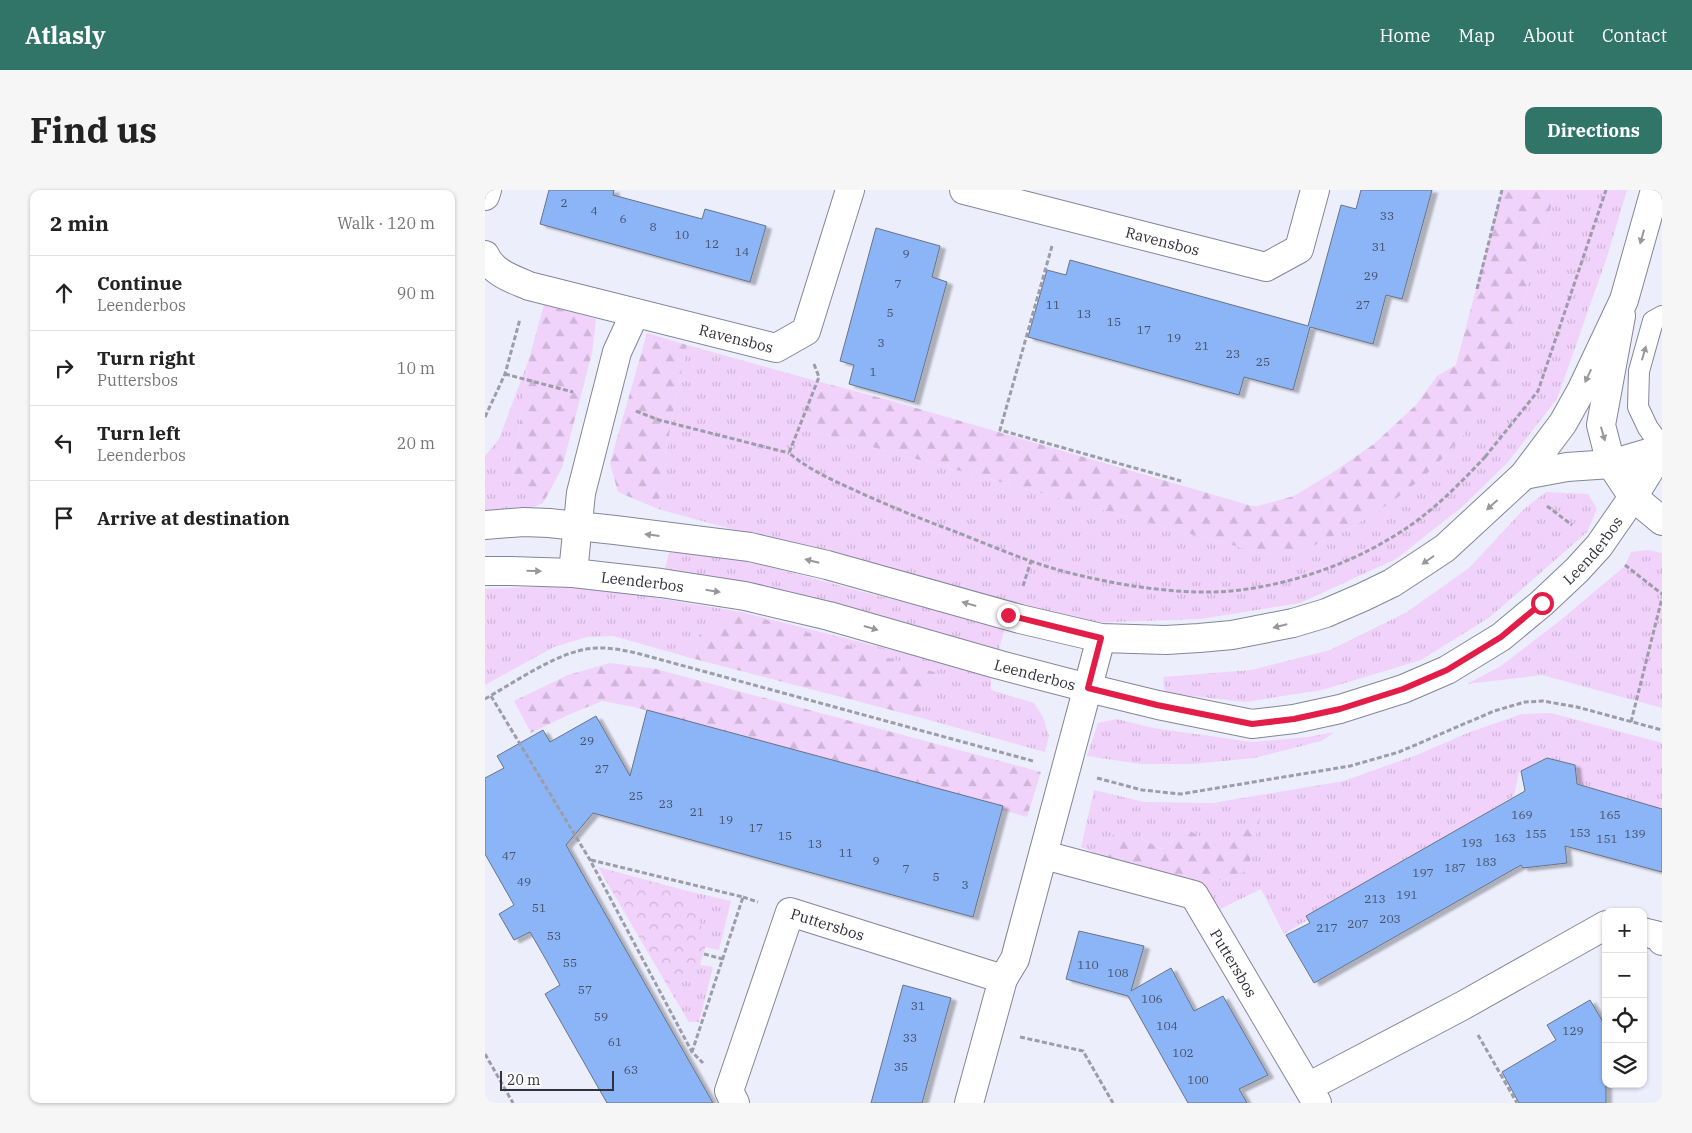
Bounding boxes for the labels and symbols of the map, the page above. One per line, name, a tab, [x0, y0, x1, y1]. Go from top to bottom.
house number: 2	[560, 195, 568, 210]
house number: 4	[590, 203, 598, 218]
house number: 33	[1380, 208, 1394, 223]
house number: 6	[619, 211, 627, 226]
house number: 8	[649, 219, 657, 234]
street label: Ravensbos	[1124, 222, 1202, 259]
house number: 10	[675, 227, 689, 242]
one-way arrow	[1638, 229, 1646, 245]
house number: 12	[705, 236, 719, 251]
house number: 31	[1372, 239, 1386, 254]
house number: 14	[735, 244, 749, 259]
house number: 9	[902, 246, 910, 261]
house number: 29	[1364, 268, 1378, 283]
house number: 7	[894, 276, 902, 291]
house number: 11	[1046, 297, 1060, 312]
house number: 27	[1356, 297, 1370, 312]
house number: 5	[886, 305, 894, 320]
house number: 13	[1077, 306, 1091, 321]
house number: 15	[1107, 314, 1121, 329]
street label: Ravensbos	[697, 320, 775, 356]
house number: 17	[1137, 322, 1151, 337]
house number: 19	[1167, 330, 1181, 345]
house number: 3	[877, 335, 885, 350]
house number: 21	[1195, 338, 1209, 353]
house number: 23	[1226, 346, 1240, 361]
one-way arrow	[1640, 346, 1648, 361]
house number: 25	[1256, 354, 1270, 369]
house number: 1	[869, 364, 877, 379]
one-way arrow	[1584, 369, 1592, 383]
one-way arrow	[1599, 426, 1607, 441]
one-way arrow	[1487, 499, 1499, 511]
street label: Leenderbos	[1559, 512, 1626, 588]
one-way arrow	[644, 530, 660, 538]
one-way arrow	[1421, 555, 1434, 565]
one-way arrow	[805, 557, 820, 565]
street label: Leenderbos	[600, 567, 685, 596]
one-way arrow	[526, 568, 542, 576]
one-way arrow	[705, 587, 721, 595]
route start	[1531, 592, 1554, 615]
one-way arrow	[962, 600, 977, 608]
route end	[997, 604, 1020, 627]
one-way arrow	[1273, 622, 1288, 630]
one-way arrow	[863, 624, 878, 632]
street label: Leenderbos	[992, 654, 1078, 694]
house number: 29	[580, 733, 594, 748]
house number: 27	[595, 761, 609, 776]
house number: 25	[629, 788, 643, 803]
house number: 23	[659, 796, 673, 811]
house number: 21	[690, 804, 704, 819]
house number: 169	[1511, 807, 1533, 822]
house number: 165	[1599, 807, 1621, 822]
house number: 19	[719, 812, 733, 827]
house number: 17	[749, 820, 763, 835]
house number: 153	[1569, 825, 1591, 840]
house number: 155	[1525, 826, 1547, 841]
house number: 139	[1624, 826, 1646, 841]
house number: 15	[778, 828, 792, 843]
house number: 163	[1494, 830, 1516, 845]
house number: 151	[1596, 831, 1618, 846]
house number: 193	[1461, 835, 1483, 850]
house number: 13	[808, 836, 822, 851]
house number: 11	[839, 845, 853, 860]
house number: 47	[502, 848, 516, 863]
house number: 9	[872, 853, 880, 868]
house number: 183	[1475, 854, 1497, 869]
house number: 187	[1444, 860, 1466, 875]
house number: 7	[902, 861, 910, 876]
house number: 197	[1412, 865, 1434, 880]
house number: 5	[932, 869, 940, 884]
house number: 49	[517, 874, 531, 889]
house number: 3	[961, 877, 969, 892]
house number: 191	[1396, 887, 1418, 902]
house number: 213	[1364, 891, 1386, 906]
house number: 51	[532, 900, 546, 915]
street label: Puttersbos	[789, 903, 867, 944]
house number: 203	[1379, 911, 1401, 926]
house number: 207	[1347, 916, 1369, 931]
house number: 217	[1316, 920, 1338, 935]
street label: Puttersbos	[1207, 925, 1262, 1000]
house number: 53	[547, 928, 561, 943]
house number: 55	[563, 955, 577, 970]
house number: 110	[1077, 957, 1099, 972]
house number: 108	[1107, 965, 1129, 980]
house number: 57	[578, 982, 592, 997]
house number: 106	[1141, 991, 1163, 1006]
house number: 31	[911, 998, 925, 1013]
house number: 59	[594, 1009, 608, 1024]
house number: 104	[1156, 1018, 1178, 1033]
house number: 129	[1562, 1023, 1584, 1038]
house number: 33	[903, 1030, 917, 1045]
house number: 61	[608, 1034, 622, 1049]
house number: 102	[1172, 1045, 1194, 1060]
house number: 35	[894, 1059, 908, 1074]
house number: 63	[624, 1062, 638, 1077]
scale bar	[500, 1068, 614, 1091]
house number: 100	[1187, 1072, 1209, 1087]

